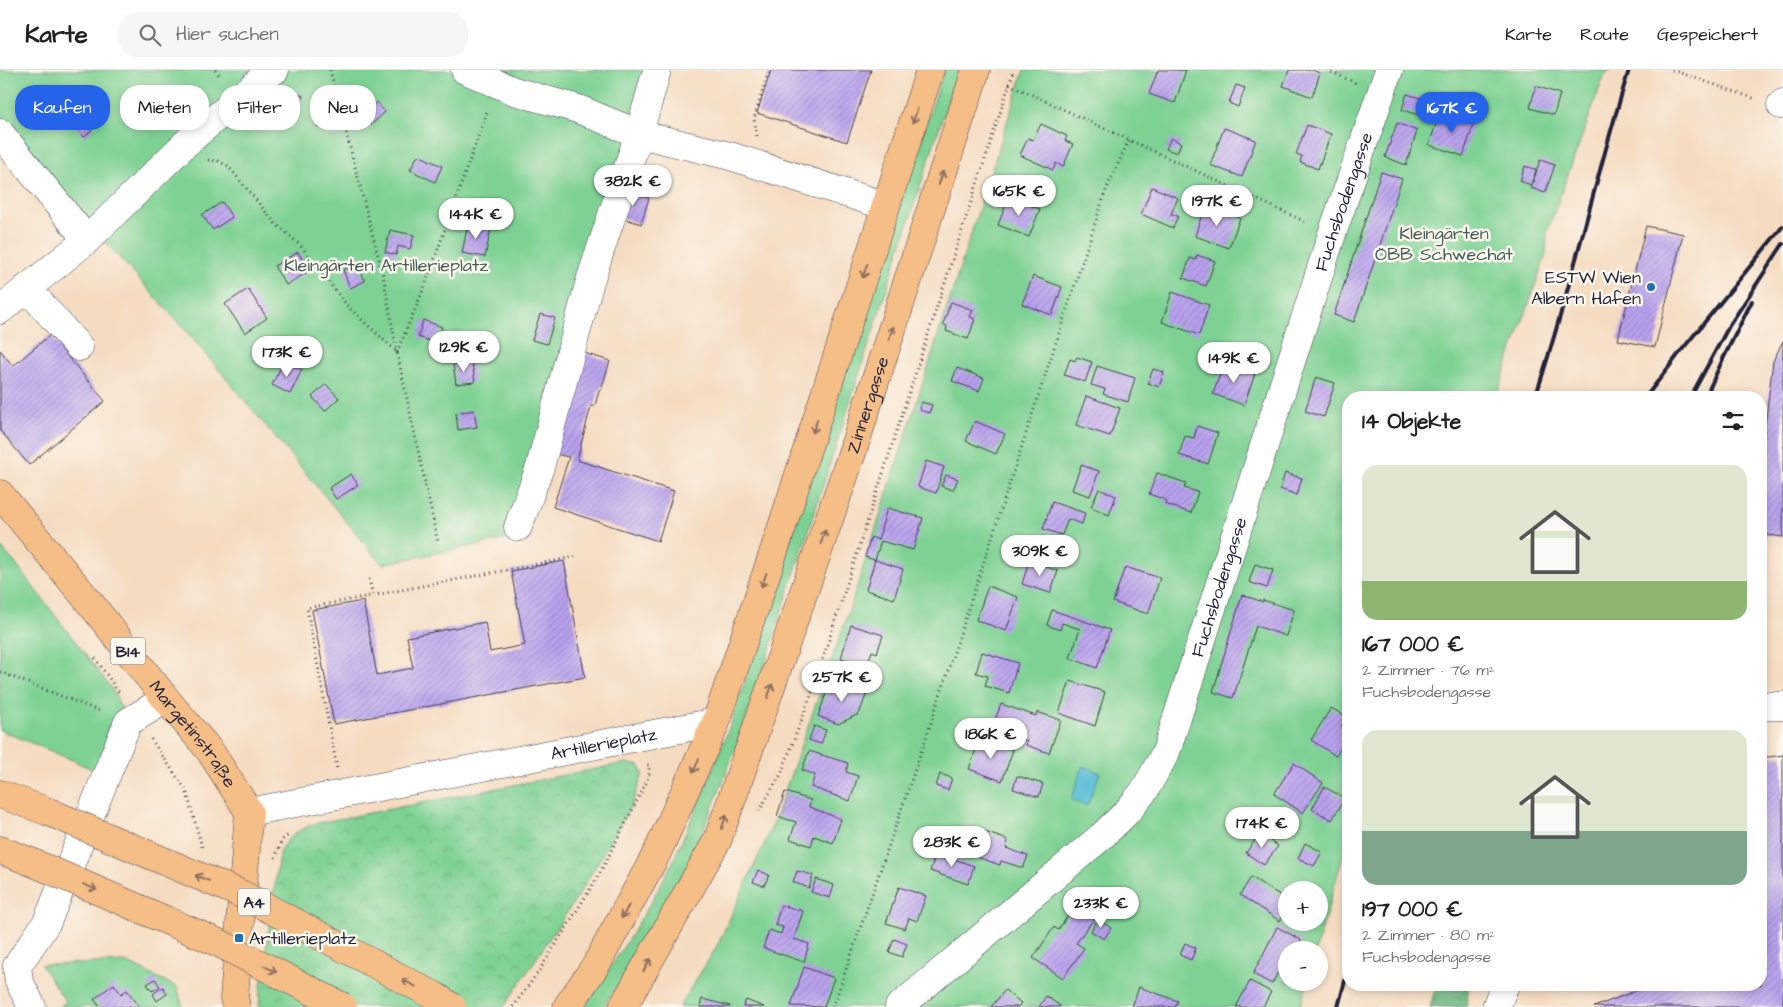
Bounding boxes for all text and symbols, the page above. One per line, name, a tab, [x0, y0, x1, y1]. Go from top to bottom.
search box	[118, 12, 468, 57]
text: Karte	[25, 18, 88, 52]
icon: search	[136, 21, 164, 49]
text: Hier suchen	[176, 21, 279, 48]
text: Karte	[1505, 22, 1552, 47]
text: Route	[1580, 22, 1629, 47]
text: Gespeichert	[1657, 22, 1758, 47]
chip: Kaufen	[15, 85, 110, 130]
chip: Mieten	[120, 85, 209, 130]
chip: Filter	[219, 85, 300, 130]
chip: Neu	[310, 85, 376, 130]
pin: 167K €	[1411, 92, 1493, 134]
text: 167K €	[1427, 97, 1477, 119]
one-way arrow	[909, 108, 919, 124]
street label: Fuchsbodengasse	[1309, 129, 1379, 275]
pin: 382K €	[592, 164, 674, 207]
text: 382K €	[605, 170, 661, 192]
one-way arrow	[936, 171, 946, 187]
pin: 165K €	[978, 174, 1060, 217]
text: 165K €	[993, 180, 1045, 202]
pin: 197K €	[1176, 184, 1258, 227]
text: 197K €	[1192, 190, 1242, 212]
pin: 144K €	[435, 198, 517, 240]
text: 144K €	[450, 203, 502, 225]
park label: Kleingärten ÖBB Schwechat	[1375, 221, 1514, 267]
park label: Kleingärten Artillerieplatz	[284, 253, 488, 279]
one-way arrow	[859, 263, 869, 279]
place label: ESTW Wien Albern Hafen	[1531, 265, 1641, 311]
marker: ESTW Wien Albern Hafen	[1645, 281, 1657, 293]
one-way arrow	[887, 326, 896, 341]
pin: 129K €	[423, 330, 505, 373]
pin: 173K €	[246, 336, 328, 378]
text: 129K €	[439, 336, 489, 358]
text: 173K €	[263, 341, 311, 363]
pin: 149K €	[1193, 342, 1275, 384]
text: 149K €	[1209, 347, 1259, 369]
street label: Zinnergasse	[841, 353, 895, 457]
text: 14 Objekte	[1362, 407, 1461, 436]
icon: filters	[1719, 407, 1747, 435]
one-way arrow	[809, 417, 819, 433]
icon: home	[1510, 497, 1600, 587]
street label: Fuchsbodengasse	[1185, 514, 1253, 660]
one-way arrow	[819, 530, 828, 545]
pin: 309K €	[999, 534, 1081, 577]
text: 309K €	[1012, 540, 1068, 562]
one-way arrow	[759, 572, 768, 587]
text: 167 000 €	[1362, 630, 1464, 659]
road number: B14	[110, 638, 146, 664]
text: 2 Zimmer · 76 m²	[1362, 659, 1495, 681]
pin: 257K €	[801, 660, 883, 703]
text: 257K €	[812, 666, 872, 688]
street label: Margetinstraße	[143, 675, 242, 793]
text: Fuchsbodengasse	[1362, 681, 1491, 703]
one-way arrow	[766, 683, 775, 699]
pin: 186K €	[950, 718, 1032, 760]
street label: Artillerieplatz	[548, 722, 659, 767]
text: 186K €	[965, 723, 1017, 745]
one-way arrow	[690, 758, 700, 773]
icon: home	[1510, 762, 1600, 852]
pin: 174K €	[1221, 806, 1303, 849]
text: 174K €	[1236, 812, 1288, 834]
one-way arrow	[720, 815, 729, 830]
pin: 283K €	[911, 826, 993, 868]
text: 283K €	[924, 831, 980, 853]
one-way arrow	[195, 872, 210, 882]
map controls	[1278, 881, 1328, 991]
button: +	[1278, 881, 1328, 931]
one-way arrow	[82, 883, 97, 893]
pin: 233K €	[1060, 886, 1142, 929]
road number: A4	[238, 889, 270, 916]
text: 233K €	[1074, 892, 1128, 914]
text: 197 000 €	[1362, 895, 1463, 924]
one-way arrow	[620, 904, 629, 919]
text: 2 Zimmer · 80 m²	[1362, 924, 1495, 946]
place label: Artillerieplatz	[249, 926, 357, 951]
marker: Artillerieplatz	[233, 932, 245, 944]
button: −	[1278, 941, 1328, 991]
text: Fuchsbodengasse	[1362, 946, 1491, 968]
one-way arrow	[642, 957, 652, 972]
one-way arrow	[262, 965, 277, 974]
one-way arrow	[402, 978, 417, 988]

